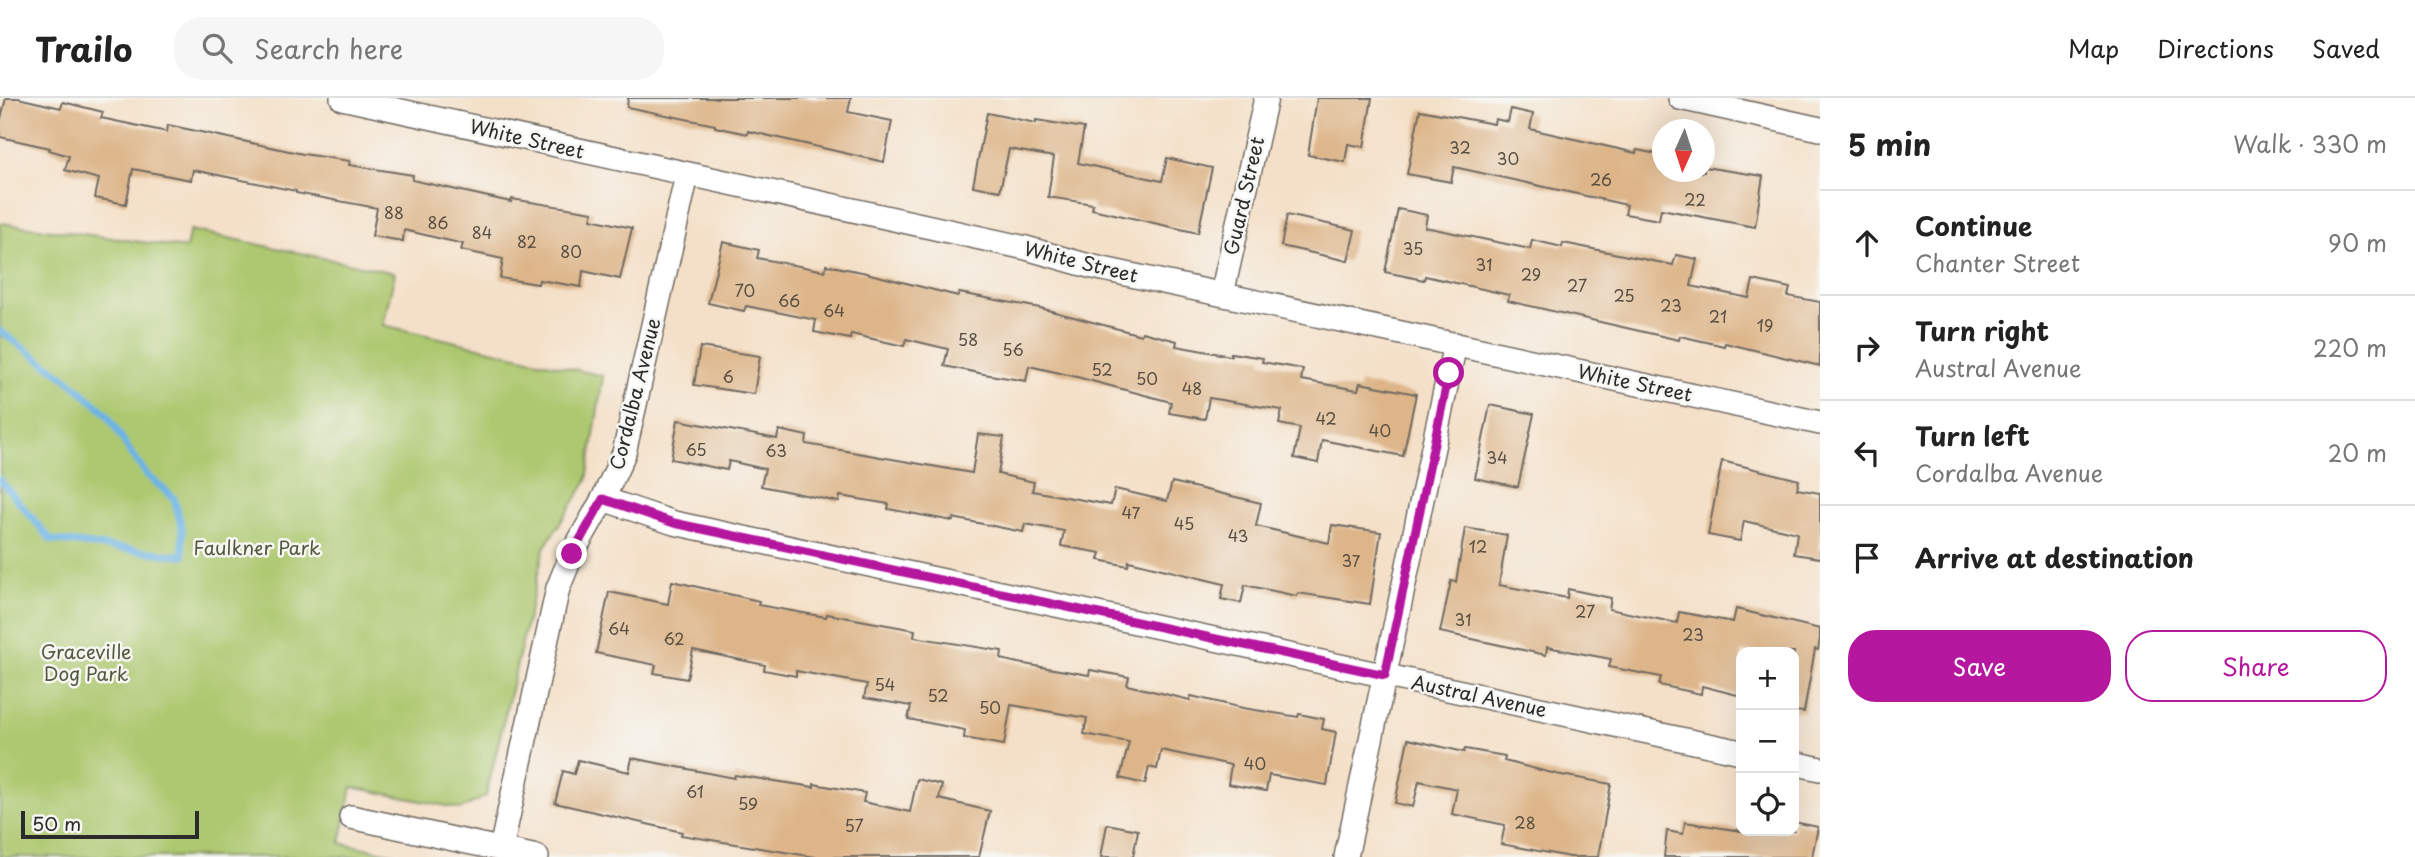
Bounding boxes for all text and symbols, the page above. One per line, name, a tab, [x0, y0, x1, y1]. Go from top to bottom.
search box	[174, 17, 664, 80]
text: Trailo	[35, 23, 132, 73]
icon: search	[198, 29, 236, 67]
text: Search here	[254, 29, 403, 68]
text: Map	[2068, 30, 2119, 66]
text: Directions	[2157, 30, 2274, 66]
text: Saved	[2312, 30, 2380, 66]
street label: White Street	[467, 111, 587, 165]
north arrow	[1652, 119, 1715, 182]
text: 5 min	[1848, 121, 1931, 166]
text: Walk · 330 m	[2233, 126, 2387, 161]
street label: Guard Street	[1216, 134, 1270, 258]
house number: 32	[1449, 135, 1471, 159]
house number: 30	[1497, 146, 1519, 170]
house number: 26	[1590, 167, 1612, 191]
house number: 22	[1684, 187, 1706, 211]
house number: 88	[384, 200, 404, 224]
text: Continue	[1915, 206, 2032, 245]
house number: 86	[428, 210, 448, 234]
house number: 84	[472, 220, 492, 244]
icon: ahead	[1848, 224, 1886, 262]
text: 90 m	[2328, 225, 2387, 260]
house number: 82	[517, 229, 537, 253]
street label: White Street	[1021, 233, 1141, 289]
house number: 35	[1403, 236, 1423, 260]
house number: 80	[560, 239, 582, 263]
text: Chanter Street	[1915, 245, 2080, 280]
house number: 31	[1476, 252, 1492, 276]
house number: 29	[1521, 262, 1541, 286]
house number: 27	[1567, 273, 1587, 297]
house number: 70	[735, 278, 755, 302]
house number: 25	[1613, 283, 1635, 307]
house number: 66	[778, 288, 800, 312]
house number: 23	[1660, 293, 1682, 317]
house number: 64	[823, 298, 845, 322]
house number: 21	[1709, 304, 1727, 328]
text: Turn right	[1915, 311, 2049, 350]
house number: 19	[1757, 313, 1773, 337]
street label: Cordalba Avenue	[602, 315, 666, 473]
house number: 58	[958, 327, 978, 351]
icon: right	[1848, 329, 1886, 367]
text: 220 m	[2313, 330, 2387, 365]
house number: 56	[1002, 337, 1024, 361]
text: Austral Avenue	[1915, 350, 2082, 385]
street label: White Street	[1575, 356, 1695, 408]
house number: 52	[1091, 357, 1113, 381]
route start	[1433, 357, 1464, 388]
house number: 6	[722, 364, 734, 388]
house number: 50	[1136, 366, 1158, 390]
house number: 48	[1182, 376, 1202, 400]
house number: 42	[1315, 406, 1337, 430]
text: Turn left	[1915, 416, 2030, 455]
house number: 40	[1369, 418, 1391, 442]
icon: left	[1848, 434, 1886, 472]
text: 20 m	[2328, 435, 2387, 470]
house number: 65	[685, 437, 707, 461]
house number: 63	[765, 438, 787, 462]
house number: 34	[1486, 445, 1508, 469]
text: Cordalba Avenue	[1915, 455, 2103, 490]
house number: 47	[1122, 500, 1141, 524]
house number: 45	[1174, 511, 1194, 535]
house number: 43	[1228, 523, 1248, 547]
park label: Faulkner Park	[193, 533, 321, 561]
house number: 12	[1469, 534, 1487, 558]
route end	[556, 538, 587, 569]
text: Arrive at destination	[1915, 538, 2194, 577]
icon: arrive	[1848, 539, 1886, 577]
house number: 37	[1342, 548, 1361, 572]
house number: 27	[1575, 599, 1595, 623]
house number: 31	[1455, 607, 1471, 631]
house number: 64	[608, 616, 630, 640]
house number: 23	[1682, 622, 1704, 646]
house number: 62	[663, 626, 685, 650]
button: Save	[1848, 630, 2111, 702]
button: Share	[2125, 630, 2387, 702]
park label: Graceville Dog Park	[41, 637, 131, 687]
map controls	[1736, 647, 1799, 836]
button: +	[1736, 647, 1799, 710]
street label: Austral Avenue	[1409, 667, 1549, 723]
house number: 54	[875, 672, 895, 696]
house number: 52	[927, 683, 949, 707]
house number: 50	[979, 695, 1001, 719]
button: −	[1736, 710, 1799, 773]
house number: 40	[1244, 751, 1266, 775]
button: locate	[1736, 773, 1799, 836]
house number: 61	[686, 779, 704, 803]
house number: 59	[738, 791, 758, 815]
scale bar	[21, 808, 200, 840]
text: 50 m	[32, 809, 81, 837]
house number: 28	[1514, 810, 1536, 834]
house number: 57	[844, 813, 864, 837]

